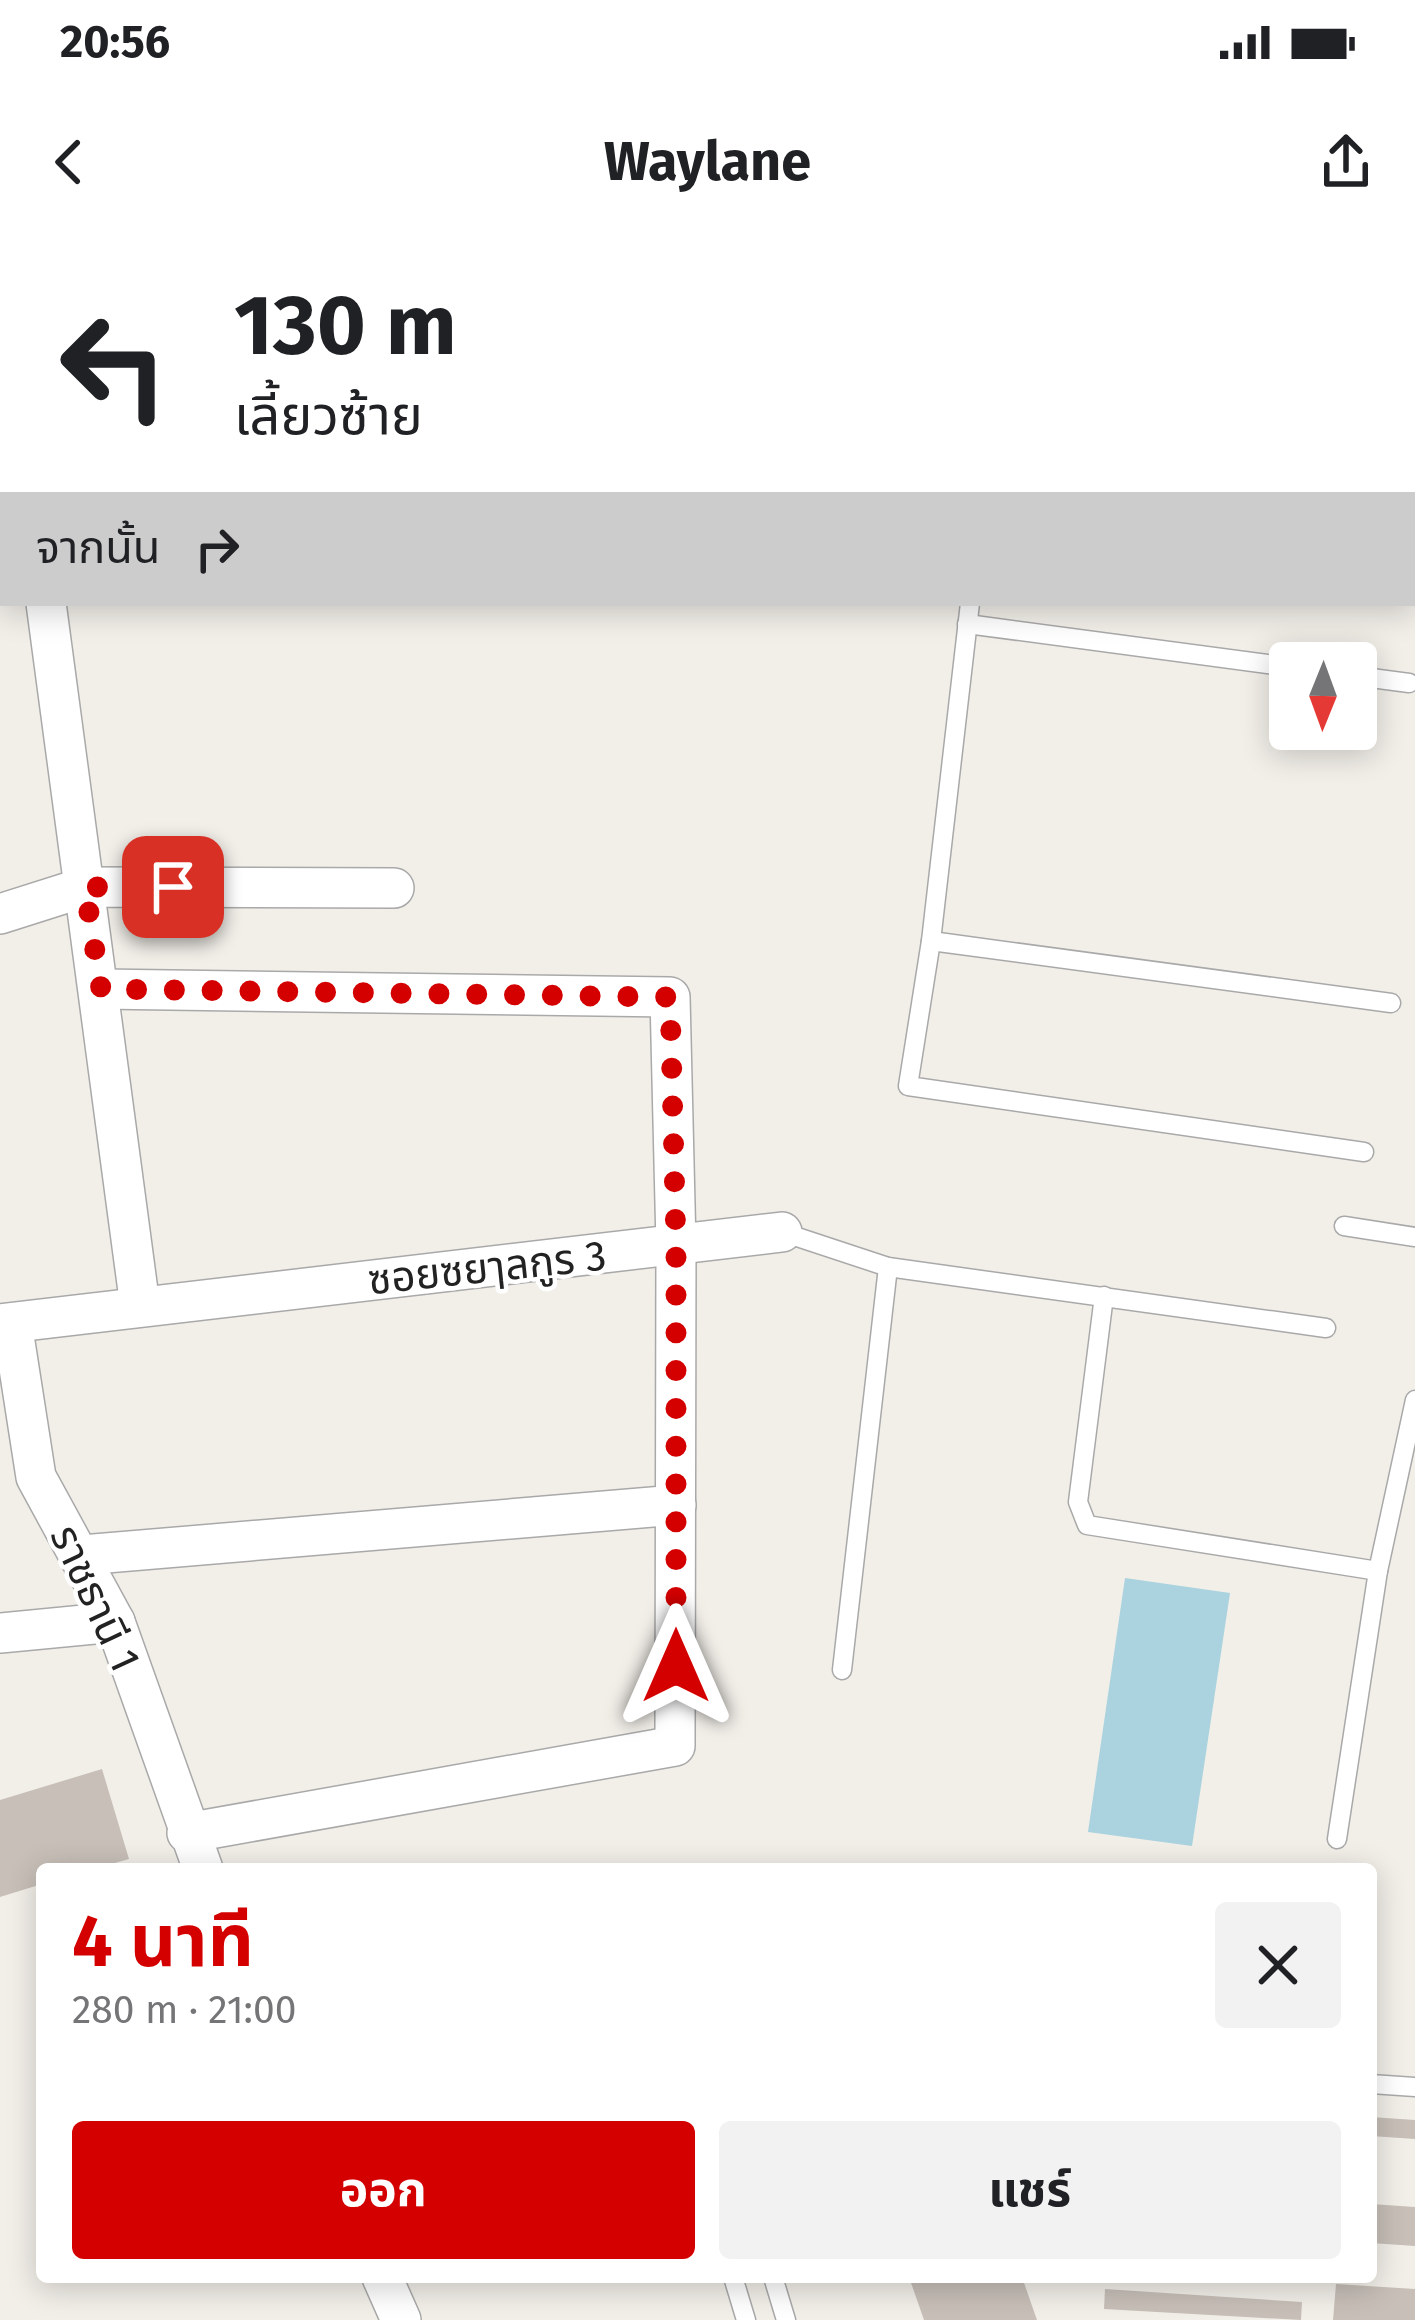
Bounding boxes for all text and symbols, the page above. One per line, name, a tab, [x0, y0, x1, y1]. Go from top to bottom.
text: 20:56	[60, 15, 170, 69]
icon: back	[36, 129, 102, 195]
icon: share	[1313, 129, 1379, 195]
text: Waylane	[604, 130, 811, 194]
text: 130 m	[234, 275, 457, 376]
icon: left	[36, 288, 192, 444]
text: เลี้ยวซ้าย	[234, 384, 423, 448]
icon: right	[184, 516, 250, 582]
text: จากนั้น	[36, 521, 160, 575]
north arrow	[1269, 642, 1377, 750]
map controls	[1269, 642, 1377, 750]
pin	[122, 836, 224, 938]
icon: arrive	[140, 854, 206, 920]
street label: ซอยซยๅลกูร 3	[365, 1231, 609, 1305]
street label: ราชธานี 1	[40, 1517, 151, 1680]
position arrow	[613, 1603, 739, 1729]
text: 4 นาที	[72, 1899, 254, 1985]
button: close	[1215, 1902, 1341, 2028]
text: 280 m · 21:00	[72, 1987, 296, 2033]
button: ออก	[72, 2121, 695, 2259]
button: แชร์	[719, 2121, 1341, 2259]

